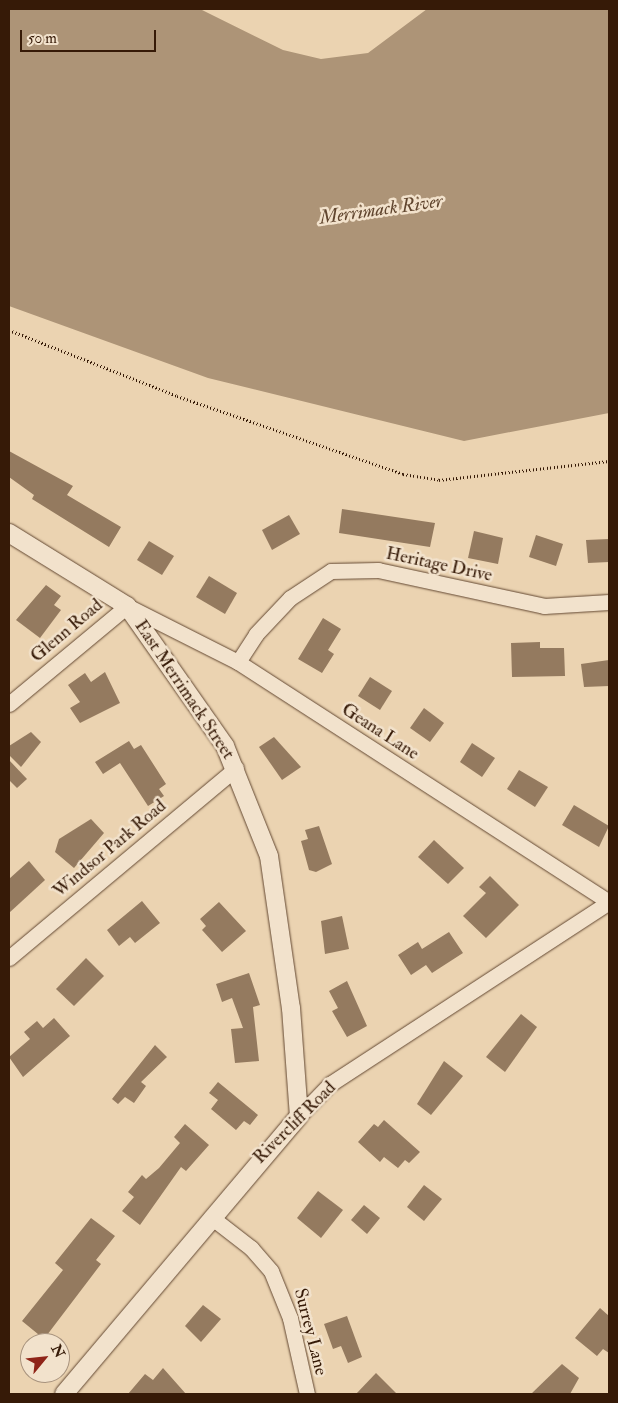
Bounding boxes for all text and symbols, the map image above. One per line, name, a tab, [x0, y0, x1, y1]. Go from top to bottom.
scale bar	[22, 20, 159, 52]
text: 50 m	[28, 29, 57, 48]
water label: Merrimack River	[318, 190, 444, 230]
street label: Heritage Drive	[384, 543, 494, 587]
street label: Glenn Road	[27, 595, 107, 667]
street label: East Merrimack Street	[129, 616, 239, 764]
street label: Geana Lane	[337, 699, 423, 765]
street label: Windsor Park Road	[49, 796, 171, 902]
street label: Rivercliff Road	[249, 1077, 341, 1169]
street label: Surrey Lane	[289, 1286, 331, 1378]
north arrow	[20, 1333, 70, 1383]
text: N	[47, 1342, 68, 1361]

